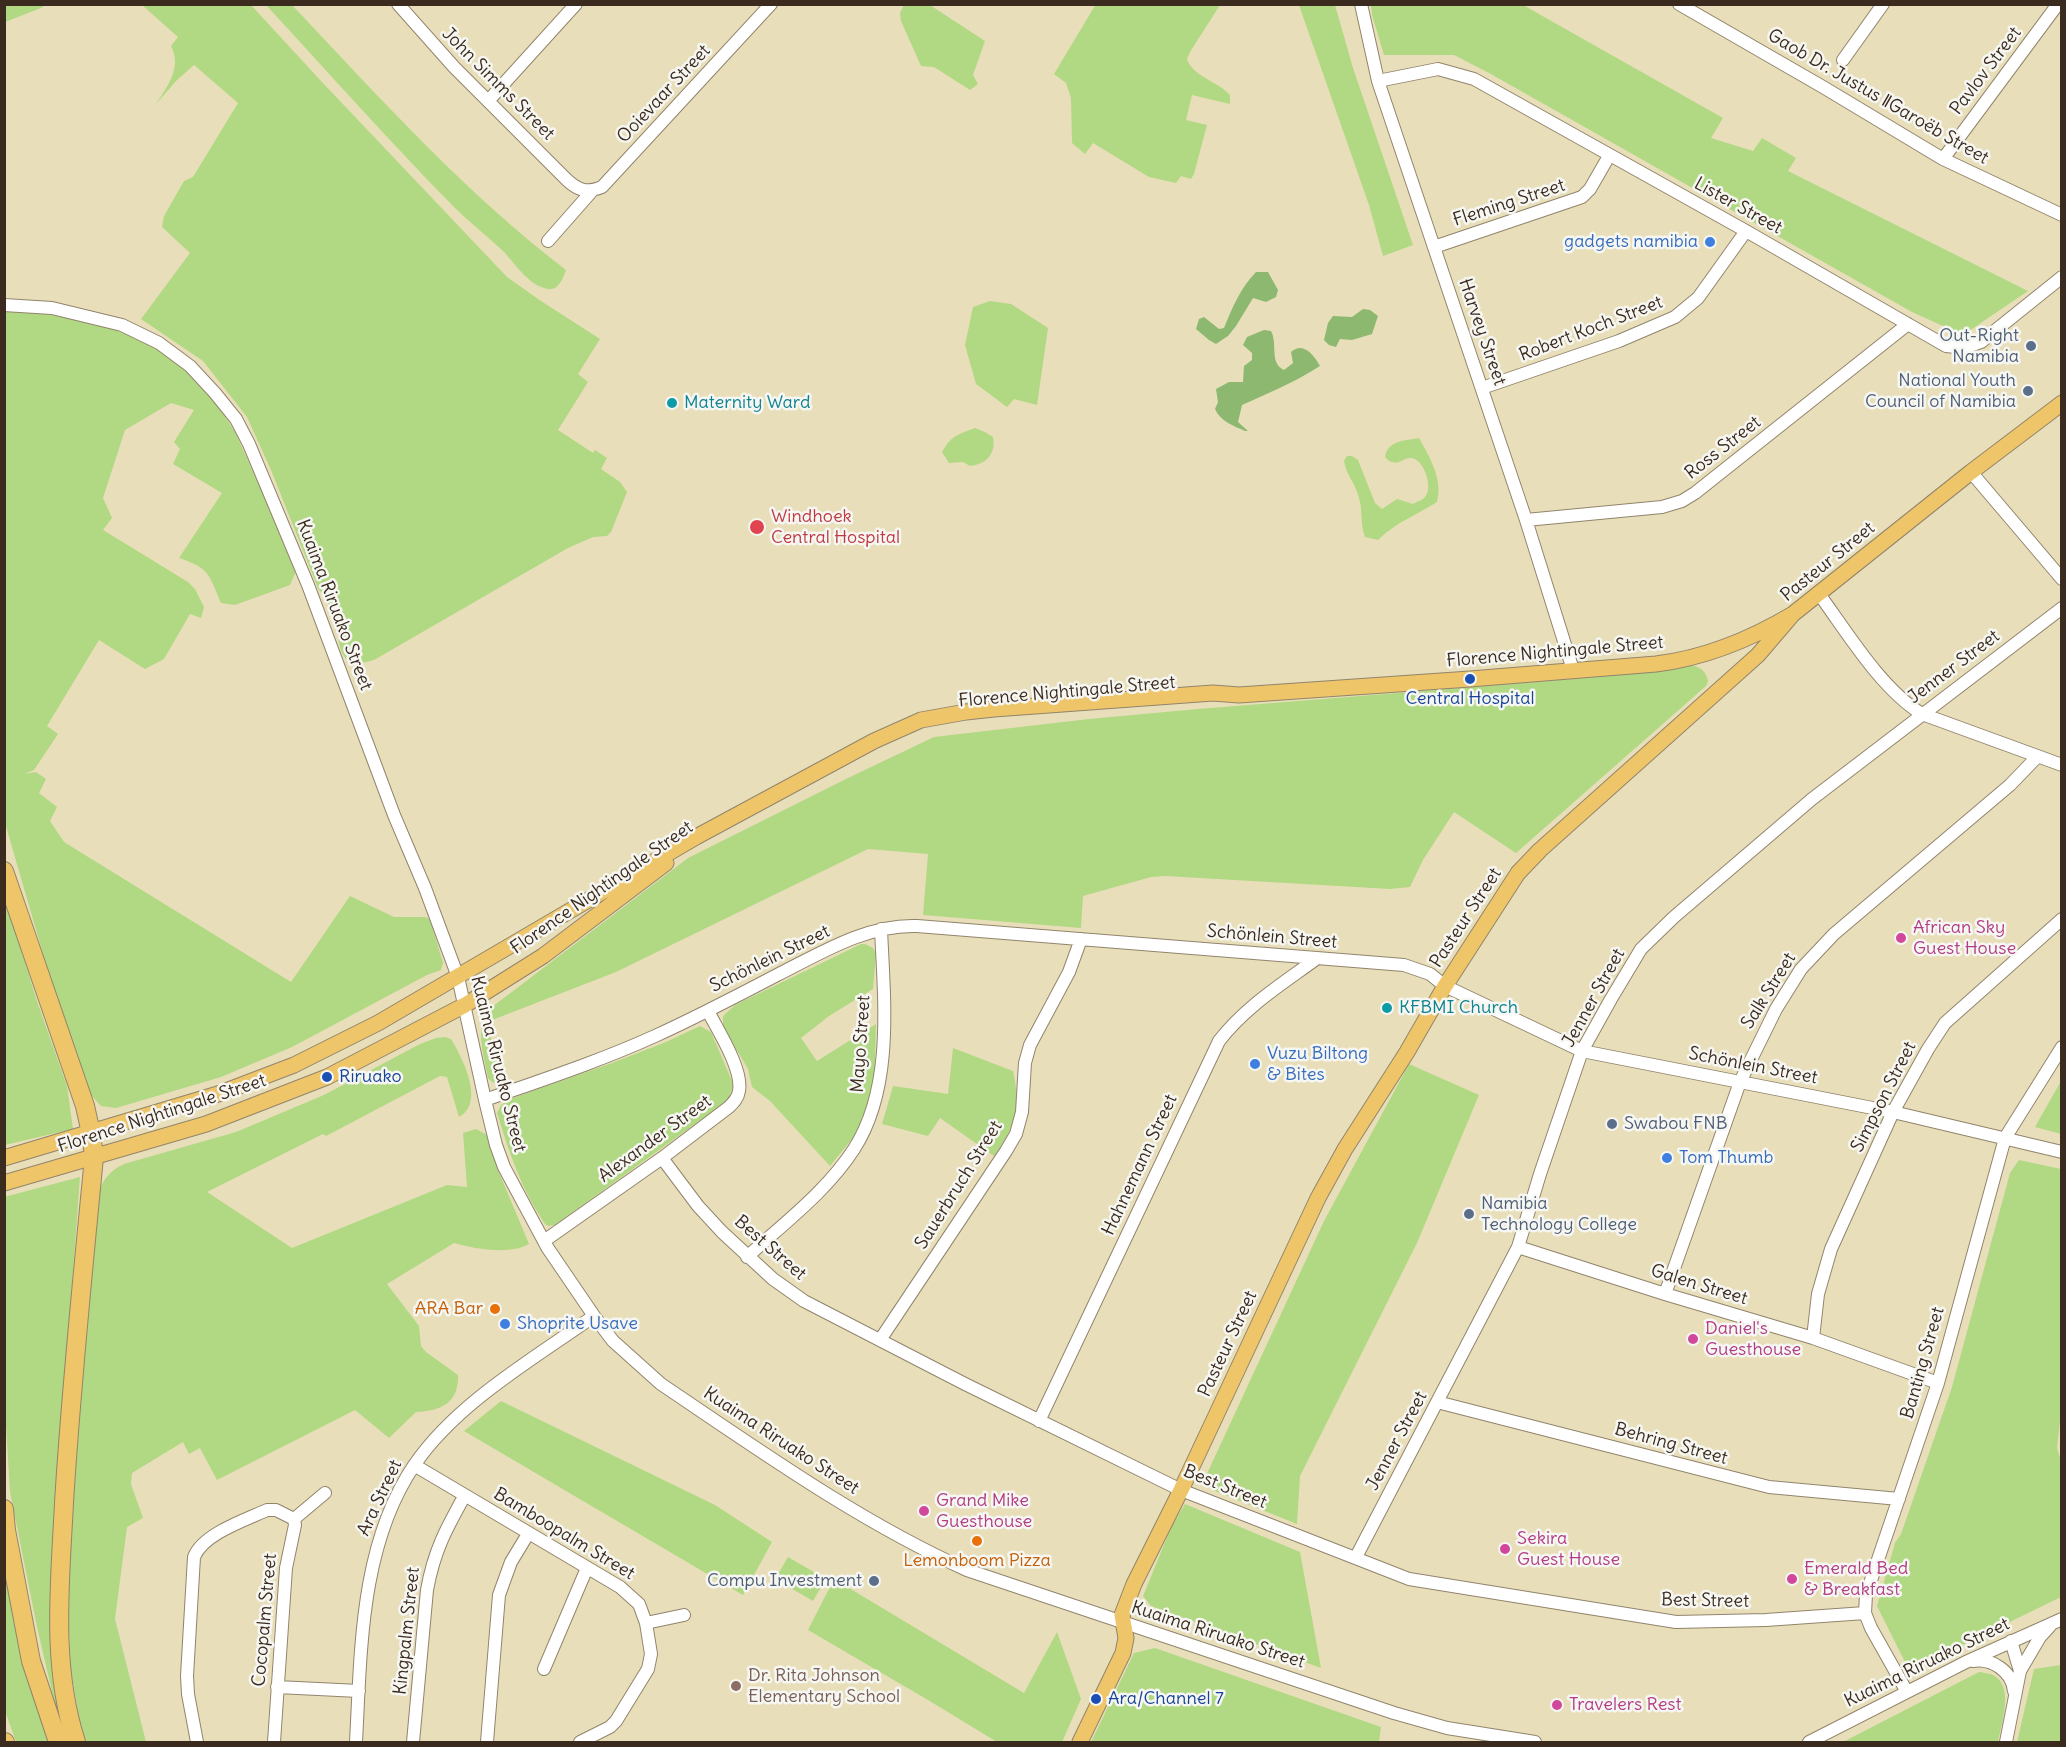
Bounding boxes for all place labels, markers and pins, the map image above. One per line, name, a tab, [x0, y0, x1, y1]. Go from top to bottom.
place label: gadgets namibia	[1564, 231, 1698, 253]
marker: gadgets namibia	[1703, 235, 1717, 249]
place label: Out-Right Namibia	[1939, 325, 2019, 368]
marker: Out-Right Namibia	[2024, 339, 2038, 353]
place label: National Youth Council of Namibia	[1865, 370, 2016, 412]
marker: National Youth Council of Namibia	[2021, 384, 2035, 398]
place label: Maternity Ward	[684, 392, 810, 414]
marker: Maternity Ward	[665, 396, 679, 410]
place label: Windhoek Central Hospital	[771, 506, 900, 548]
marker: Windhoek Central Hospital	[748, 518, 766, 536]
marker: Central Hospital	[1463, 672, 1477, 686]
place label: Central Hospital	[1405, 688, 1535, 710]
place label: African Sky Guest House	[1913, 917, 2016, 960]
marker: African Sky Guest House	[1894, 931, 1908, 945]
place label: KFBMI Church	[1399, 997, 1518, 1019]
marker: KFBMI Church	[1380, 1001, 1394, 1015]
place label: Vuzu Biltong & Bites	[1267, 1043, 1368, 1086]
marker: Vuzu Biltong & Bites	[1248, 1057, 1262, 1071]
place label: Riruako	[339, 1066, 402, 1088]
marker: Riruako	[320, 1070, 334, 1084]
place label: Swabou FNB	[1624, 1113, 1727, 1135]
marker: Swabou FNB	[1605, 1117, 1619, 1131]
place label: Tom Thumb	[1679, 1147, 1773, 1169]
marker: Tom Thumb	[1660, 1151, 1674, 1165]
place label: Namibia Technology College	[1481, 1193, 1637, 1236]
marker: Namibia Technology College	[1462, 1207, 1476, 1221]
place label: ARA Bar	[415, 1298, 483, 1320]
marker: ARA Bar	[488, 1302, 502, 1316]
place label: Shoprite Usave	[517, 1313, 638, 1335]
marker: Shoprite Usave	[498, 1317, 512, 1331]
place label: Daniel's Guesthouse	[1705, 1318, 1801, 1360]
marker: Daniel's Guesthouse	[1686, 1332, 1700, 1346]
place label: Grand Mike Guesthouse	[936, 1490, 1032, 1532]
marker: Grand Mike Guesthouse	[917, 1504, 931, 1518]
place label: Sekira Guest House	[1517, 1528, 1620, 1570]
marker: Lemonboom Pizza	[970, 1534, 984, 1548]
marker: Sekira Guest House	[1498, 1542, 1512, 1556]
place label: Lemonboom Pizza	[903, 1550, 1051, 1572]
place label: Emerald Bed & Breakfast	[1804, 1558, 1908, 1600]
place label: Compu Investment	[707, 1570, 862, 1592]
marker: Emerald Bed & Breakfast	[1785, 1572, 1799, 1586]
marker: Compu Investment	[867, 1574, 881, 1588]
place label: Dr. Rita Johnson Elementary School	[748, 1665, 900, 1708]
marker: Dr. Rita Johnson Elementary School	[729, 1679, 743, 1693]
place label: Ara/Channel 7	[1108, 1688, 1224, 1710]
marker: Ara/Channel 7	[1089, 1692, 1103, 1706]
place label: Travelers Rest	[1569, 1694, 1682, 1716]
marker: Travelers Rest	[1550, 1698, 1564, 1712]

